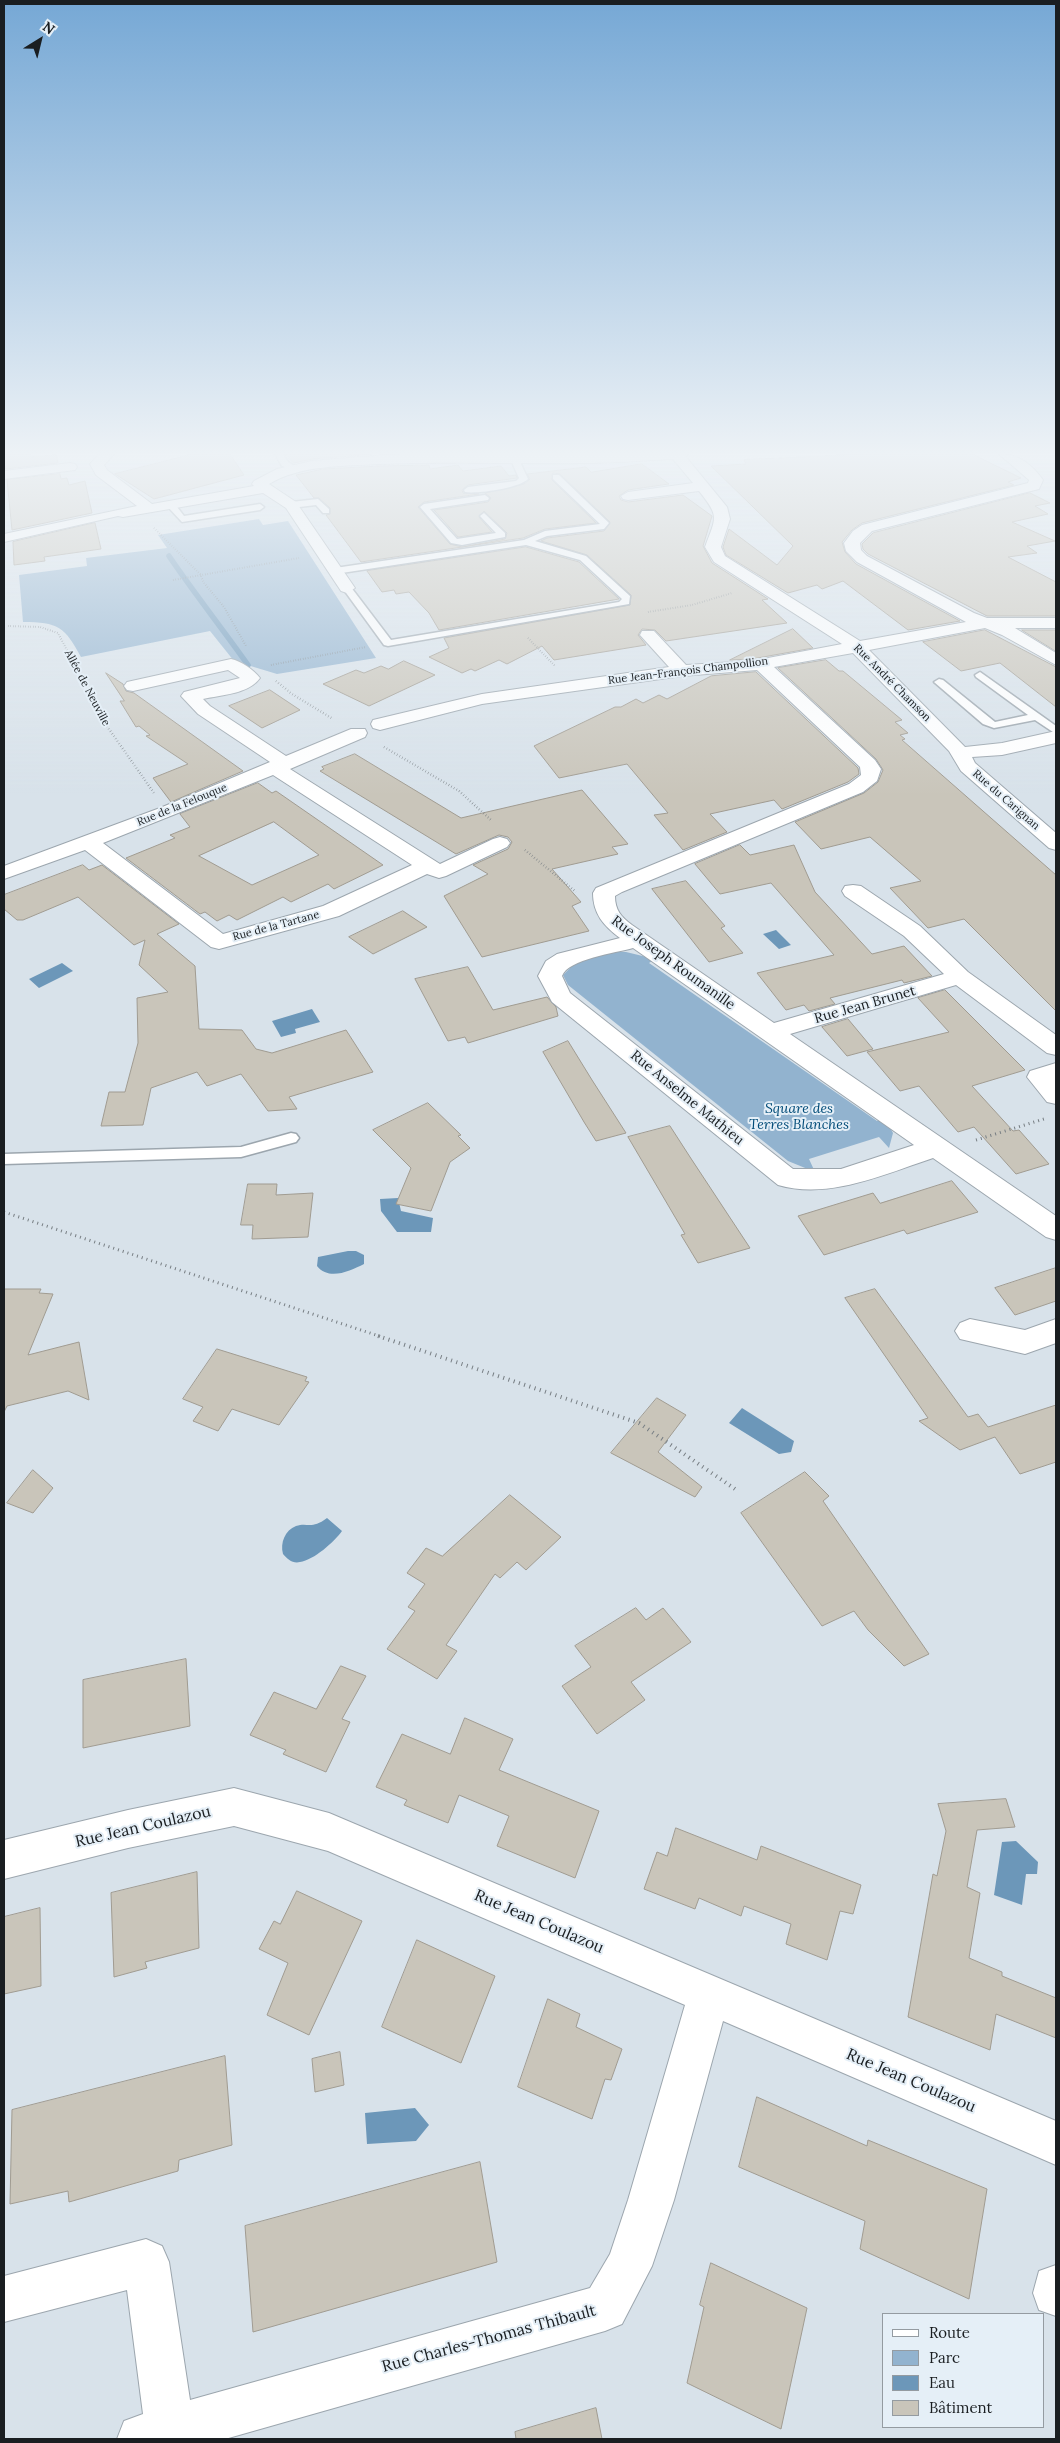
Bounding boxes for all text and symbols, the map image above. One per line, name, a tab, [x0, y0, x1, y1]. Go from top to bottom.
north arrow	[15, 15, 65, 65]
text: N	[39, 17, 58, 38]
street label: Rue André Chamson	[851, 642, 933, 724]
street label: Allée de Neuville	[61, 648, 113, 728]
street label: Rue Jean-François Champollion	[607, 655, 769, 687]
street label: Rue du Carignan	[970, 767, 1042, 833]
street label: Rue de la Felouque	[135, 781, 229, 829]
street label: Rue de la Tartane	[231, 908, 321, 944]
street label: Rue Joseph Roumanille	[608, 912, 738, 1014]
street label: Rue Jean Brunet	[812, 982, 918, 1028]
street label: Rue Anselme Mathieu	[627, 1047, 747, 1149]
park label: Square des Terres Blanches	[749, 1101, 849, 1134]
street label: Rue Jean Coulazou	[73, 1802, 213, 1852]
street label: Rue Jean Coulazou	[471, 1886, 607, 1958]
street label: Rue Jean Coulazou	[843, 2045, 979, 2117]
street label: Rue Charles-Thomas Thibault	[380, 2301, 598, 2377]
legend	[882, 2313, 1045, 2428]
text: Route	[929, 2323, 970, 2342]
text: Parc	[929, 2348, 960, 2367]
text: Eau	[929, 2373, 955, 2392]
text: Bâtiment	[929, 2398, 992, 2417]

